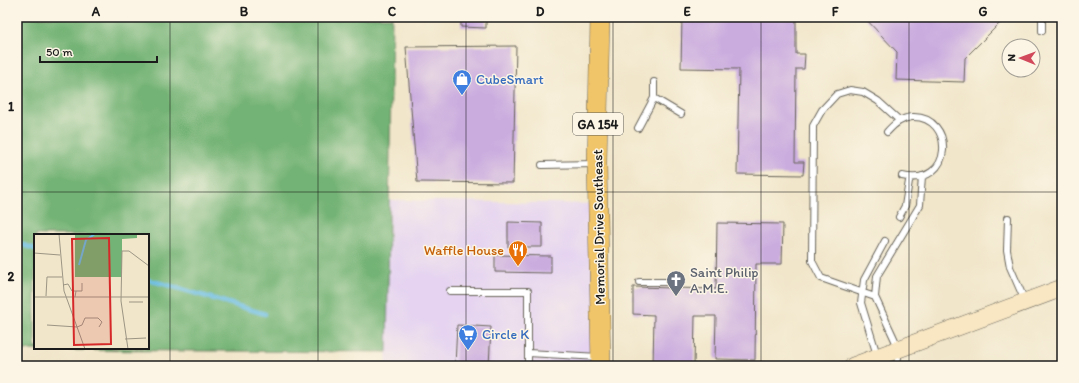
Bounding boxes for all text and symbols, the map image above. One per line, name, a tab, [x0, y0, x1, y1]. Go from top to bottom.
text: A	[91, 4, 101, 19]
text: B	[240, 4, 249, 19]
text: C	[388, 4, 397, 19]
text: D	[536, 4, 545, 19]
text: E	[683, 4, 691, 19]
text: F	[832, 4, 839, 19]
text: G	[979, 4, 988, 19]
scale bar	[40, 38, 157, 64]
north arrow	[1001, 38, 1041, 78]
text: 50 m	[46, 45, 72, 59]
text: N	[1005, 54, 1018, 62]
shop icon: CubeSmart	[451, 68, 473, 96]
place label: CubeSmart	[476, 71, 544, 88]
text: 1	[8, 99, 14, 114]
road number: GA 154	[573, 113, 623, 135]
street label: Memorial Drive Southeast	[589, 149, 609, 305]
inset map	[34, 234, 149, 349]
restaurant icon: Waffle House	[507, 239, 529, 267]
place label: Waffle House	[424, 242, 504, 259]
place label: Saint Philip A.M.E.	[690, 264, 759, 297]
text: 2	[8, 269, 15, 284]
church icon: Saint Philip A.M.E.	[665, 269, 687, 297]
supermarket icon: Circle K	[457, 323, 479, 351]
place label: Circle K	[482, 326, 529, 343]

